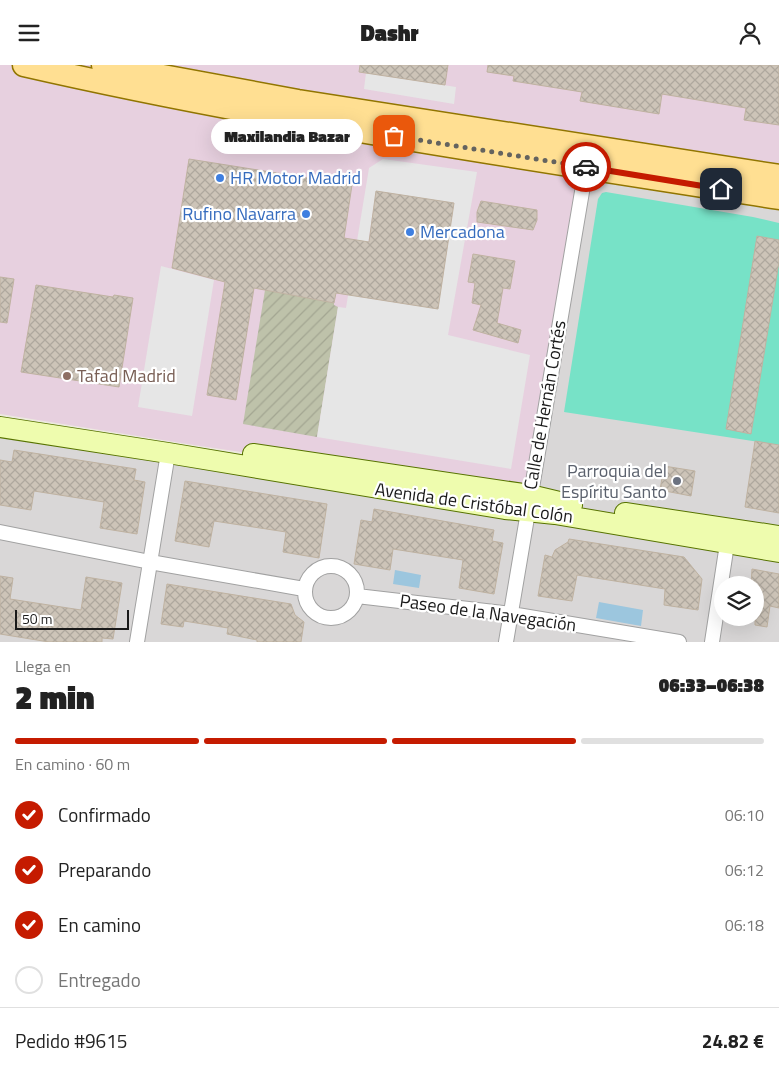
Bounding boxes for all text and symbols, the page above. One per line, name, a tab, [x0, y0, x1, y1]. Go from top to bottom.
text: Dashr	[360, 16, 419, 50]
icon: menu	[15, 19, 43, 47]
icon: person	[736, 19, 764, 47]
pin	[373, 115, 415, 157]
callout: Maxilandia Bazar	[212, 119, 364, 153]
icon: bag	[380, 122, 408, 150]
text: Maxilandia Bazar	[224, 124, 350, 148]
courier	[561, 142, 611, 192]
icon: car	[572, 153, 600, 181]
place label: HR Motor Madrid	[230, 164, 361, 191]
pin	[700, 168, 742, 210]
marker: HR Motor Madrid	[214, 172, 226, 184]
icon: home	[707, 175, 735, 203]
place label: Rufino Navarra	[182, 200, 296, 227]
marker: Rufino Navarra	[300, 208, 312, 220]
place label: Mercadona	[420, 218, 505, 245]
marker: Mercadona	[404, 226, 416, 238]
street label: Calle de Hernán Cortés	[516, 318, 573, 492]
place label: Tafad Madrid	[77, 362, 176, 389]
marker: Tafad Madrid	[61, 370, 73, 382]
place label: Parroquia del Espíritu Santo	[561, 457, 667, 505]
street label: Avenida de Cristóbal Colón	[373, 475, 575, 530]
marker: Parroquia del Espíritu Santo	[671, 475, 683, 487]
map controls	[714, 576, 764, 626]
button: layers	[714, 576, 764, 626]
street label: Paseo de la Navegación	[398, 587, 578, 638]
scale bar	[15, 607, 129, 630]
text: 50 m	[22, 608, 52, 629]
text: Llega en	[15, 654, 71, 678]
text: 06:33–06:38	[659, 670, 764, 699]
text: 2 min	[15, 673, 95, 721]
text: En camino · 60 m	[15, 752, 130, 776]
text: Confirmado	[58, 800, 151, 829]
icon: check	[15, 801, 43, 829]
text: 06:10	[725, 803, 764, 827]
text: Preparando	[58, 855, 151, 884]
icon: check	[15, 856, 43, 884]
text: 06:12	[725, 858, 764, 882]
text: En camino	[58, 910, 141, 939]
icon: check	[15, 911, 43, 939]
text: 06:18	[725, 913, 764, 937]
text: Entregado	[58, 965, 141, 994]
text: Pedido #9615	[15, 1026, 127, 1055]
text: 24.82 €	[702, 1026, 764, 1055]

